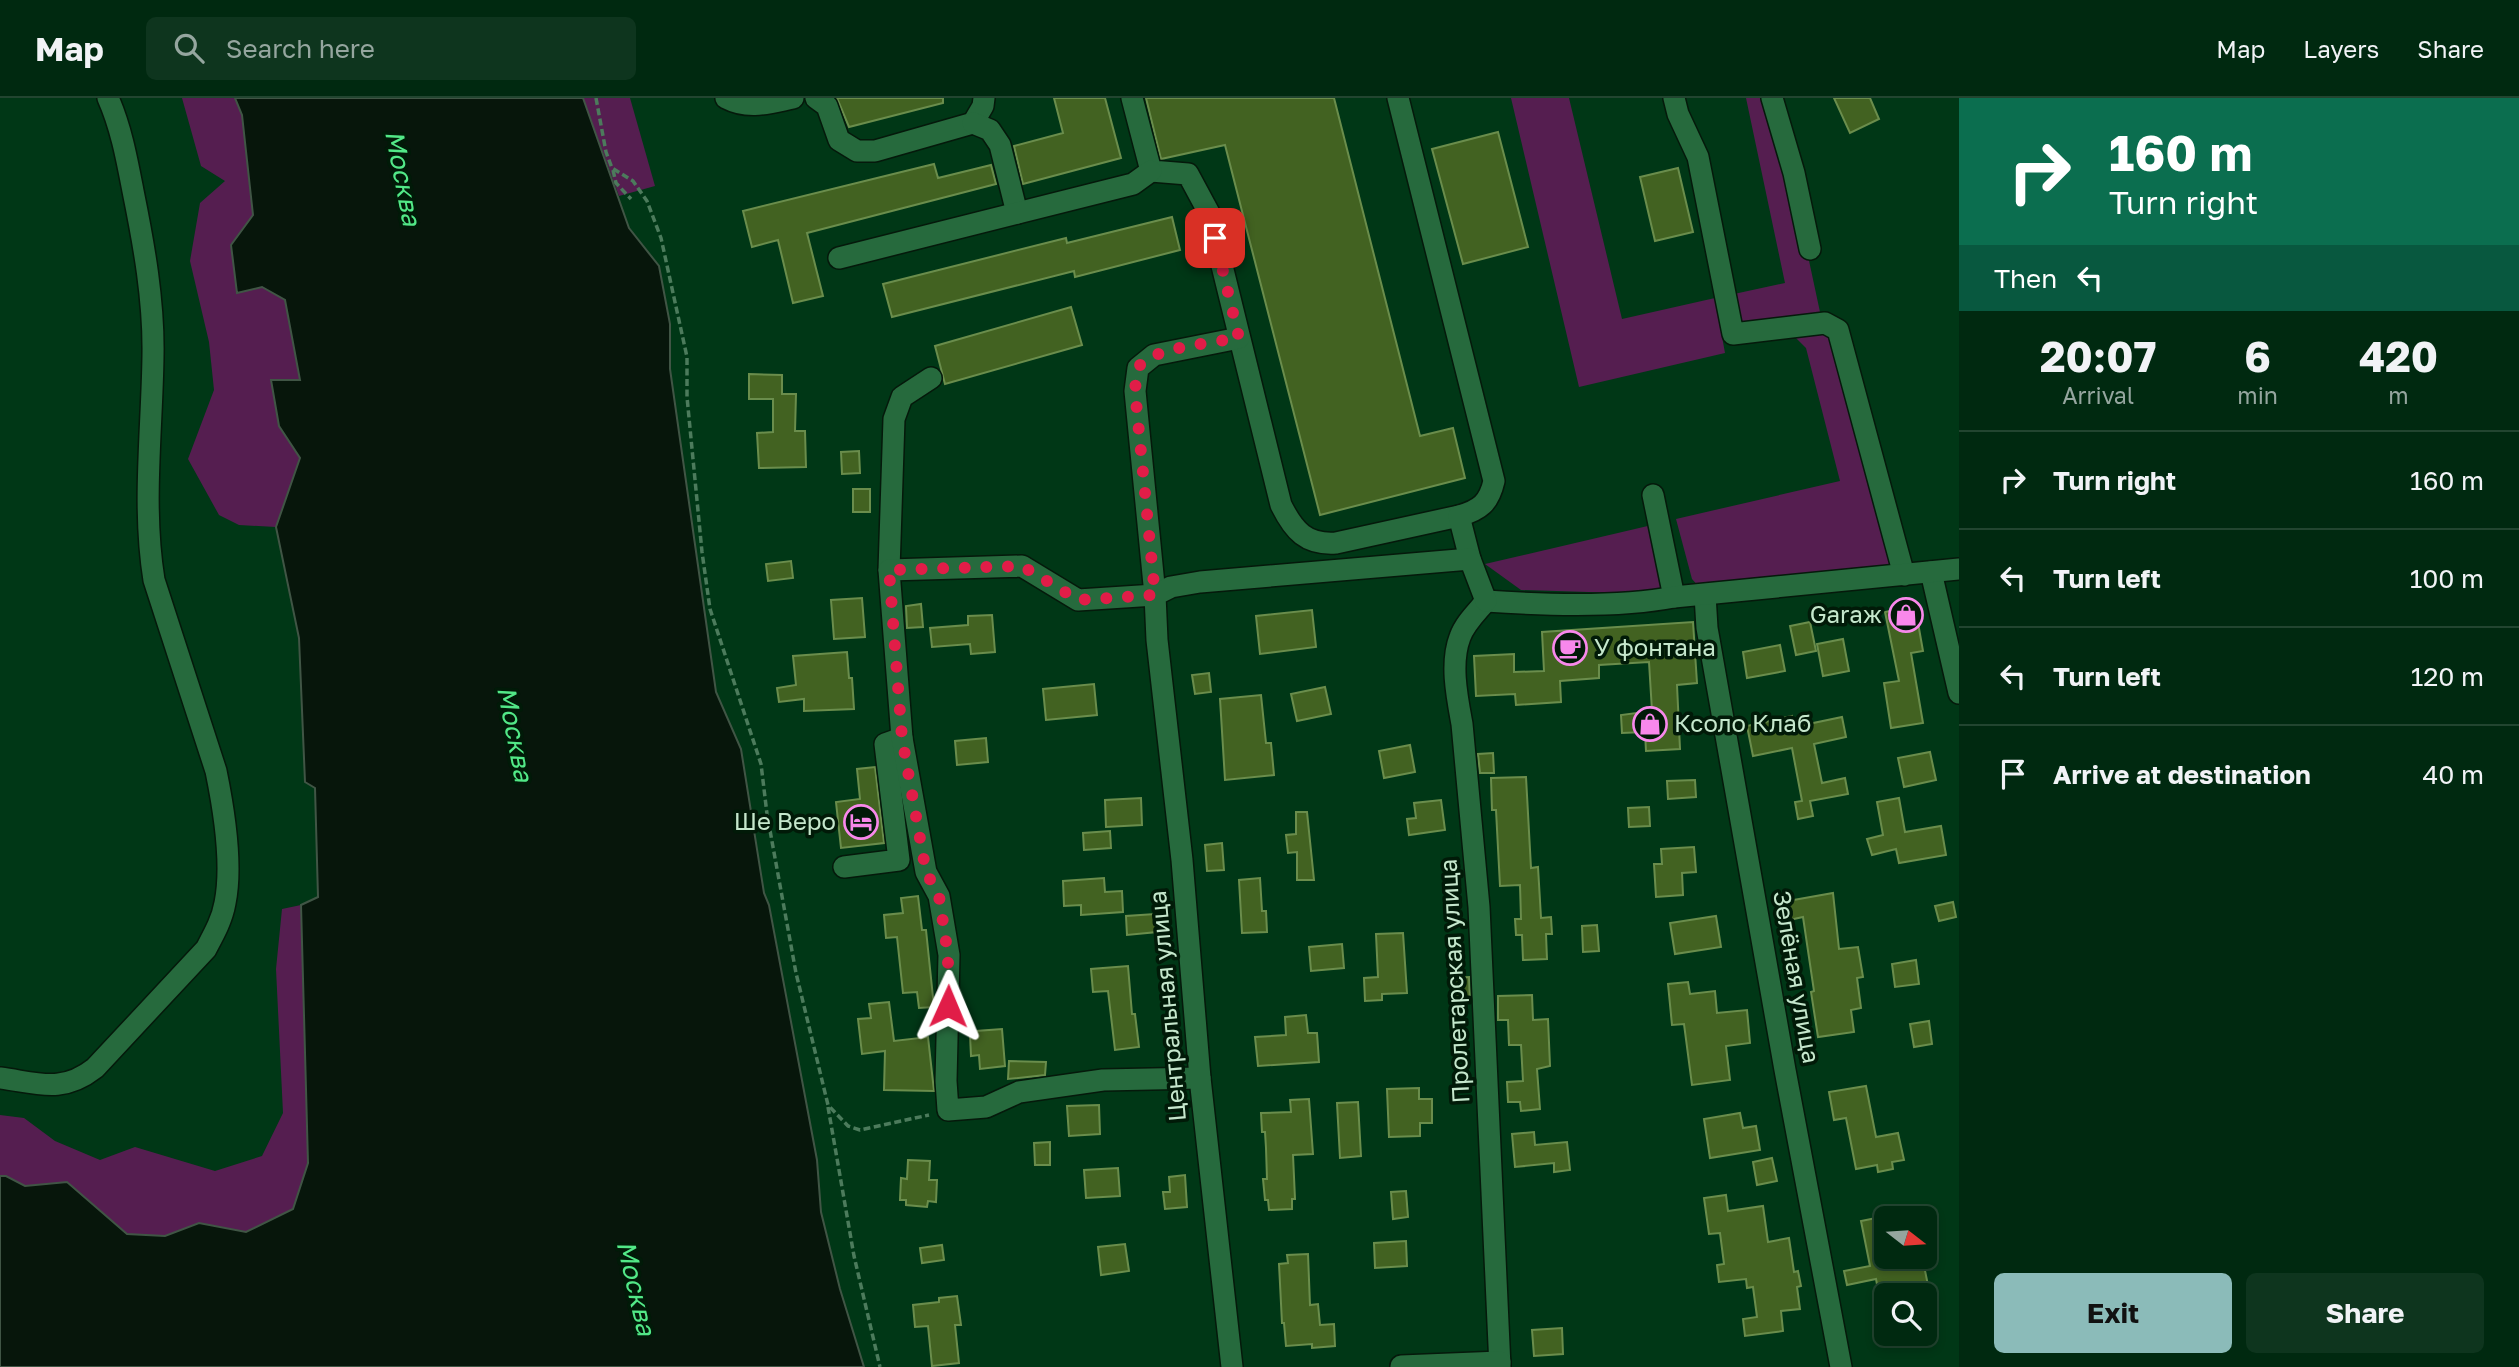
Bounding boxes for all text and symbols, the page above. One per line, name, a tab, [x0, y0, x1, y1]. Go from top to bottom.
search box	[146, 17, 636, 80]
text: Map	[35, 29, 104, 68]
icon: search	[170, 29, 208, 67]
text: Search here	[226, 33, 375, 64]
text: Map	[2216, 34, 2265, 63]
text: Layers	[2303, 34, 2379, 63]
text: Share	[2417, 34, 2484, 63]
text: 160 m	[2109, 123, 2252, 182]
icon: right	[1994, 126, 2085, 217]
water label: Москва	[379, 128, 428, 229]
text: Turn right	[2109, 183, 2258, 221]
pin	[1185, 208, 1245, 268]
icon: arrive	[1196, 219, 1234, 257]
icon: left	[2071, 259, 2109, 297]
text: Then	[1994, 263, 2057, 294]
text: 20:07	[2040, 331, 2156, 381]
text: 6	[2244, 331, 2271, 381]
text: 420	[2359, 331, 2438, 381]
text: Arrival	[2062, 381, 2134, 409]
text: min	[2237, 381, 2278, 409]
text: m	[2388, 381, 2409, 409]
icon: right	[1994, 461, 2032, 499]
text: Turn right	[2053, 465, 2176, 496]
text: 160 m	[2410, 465, 2484, 496]
icon: left	[1994, 559, 2032, 597]
text: Turn left	[2053, 563, 2161, 594]
text: 100 m	[2410, 563, 2484, 594]
shop icon: Garaж	[1887, 596, 1925, 634]
place label: Garaж	[1810, 599, 1882, 628]
cafe icon: У фонтана	[1551, 629, 1589, 667]
place label: У фонтана	[1594, 632, 1716, 661]
icon: left	[1994, 657, 2032, 695]
text: Turn left	[2053, 661, 2161, 692]
text: 120 m	[2411, 661, 2484, 692]
water label: Москва	[491, 684, 540, 785]
shop icon: Ксоло Клаб	[1631, 705, 1669, 743]
place label: Ксоло Клаб	[1674, 708, 1811, 737]
icon: arrive	[1994, 755, 2032, 793]
text: Arrive at destination	[2053, 759, 2311, 790]
text: 40 m	[2423, 759, 2484, 790]
hotel icon: Ше Веро	[842, 803, 880, 841]
place label: Ше Веро	[734, 806, 836, 835]
street label: Пролетарская улица	[1433, 858, 1474, 1104]
street label: Зелёная улица	[1768, 888, 1827, 1066]
street label: Центральная улица	[1142, 890, 1191, 1123]
position arrow	[911, 969, 985, 1043]
north arrow	[1874, 1206, 1937, 1269]
map controls	[1874, 1206, 1937, 1346]
water label: Москва	[611, 1237, 663, 1340]
button: Exit	[1994, 1273, 2232, 1353]
button: Share	[2246, 1273, 2484, 1353]
button: search	[1874, 1283, 1937, 1346]

